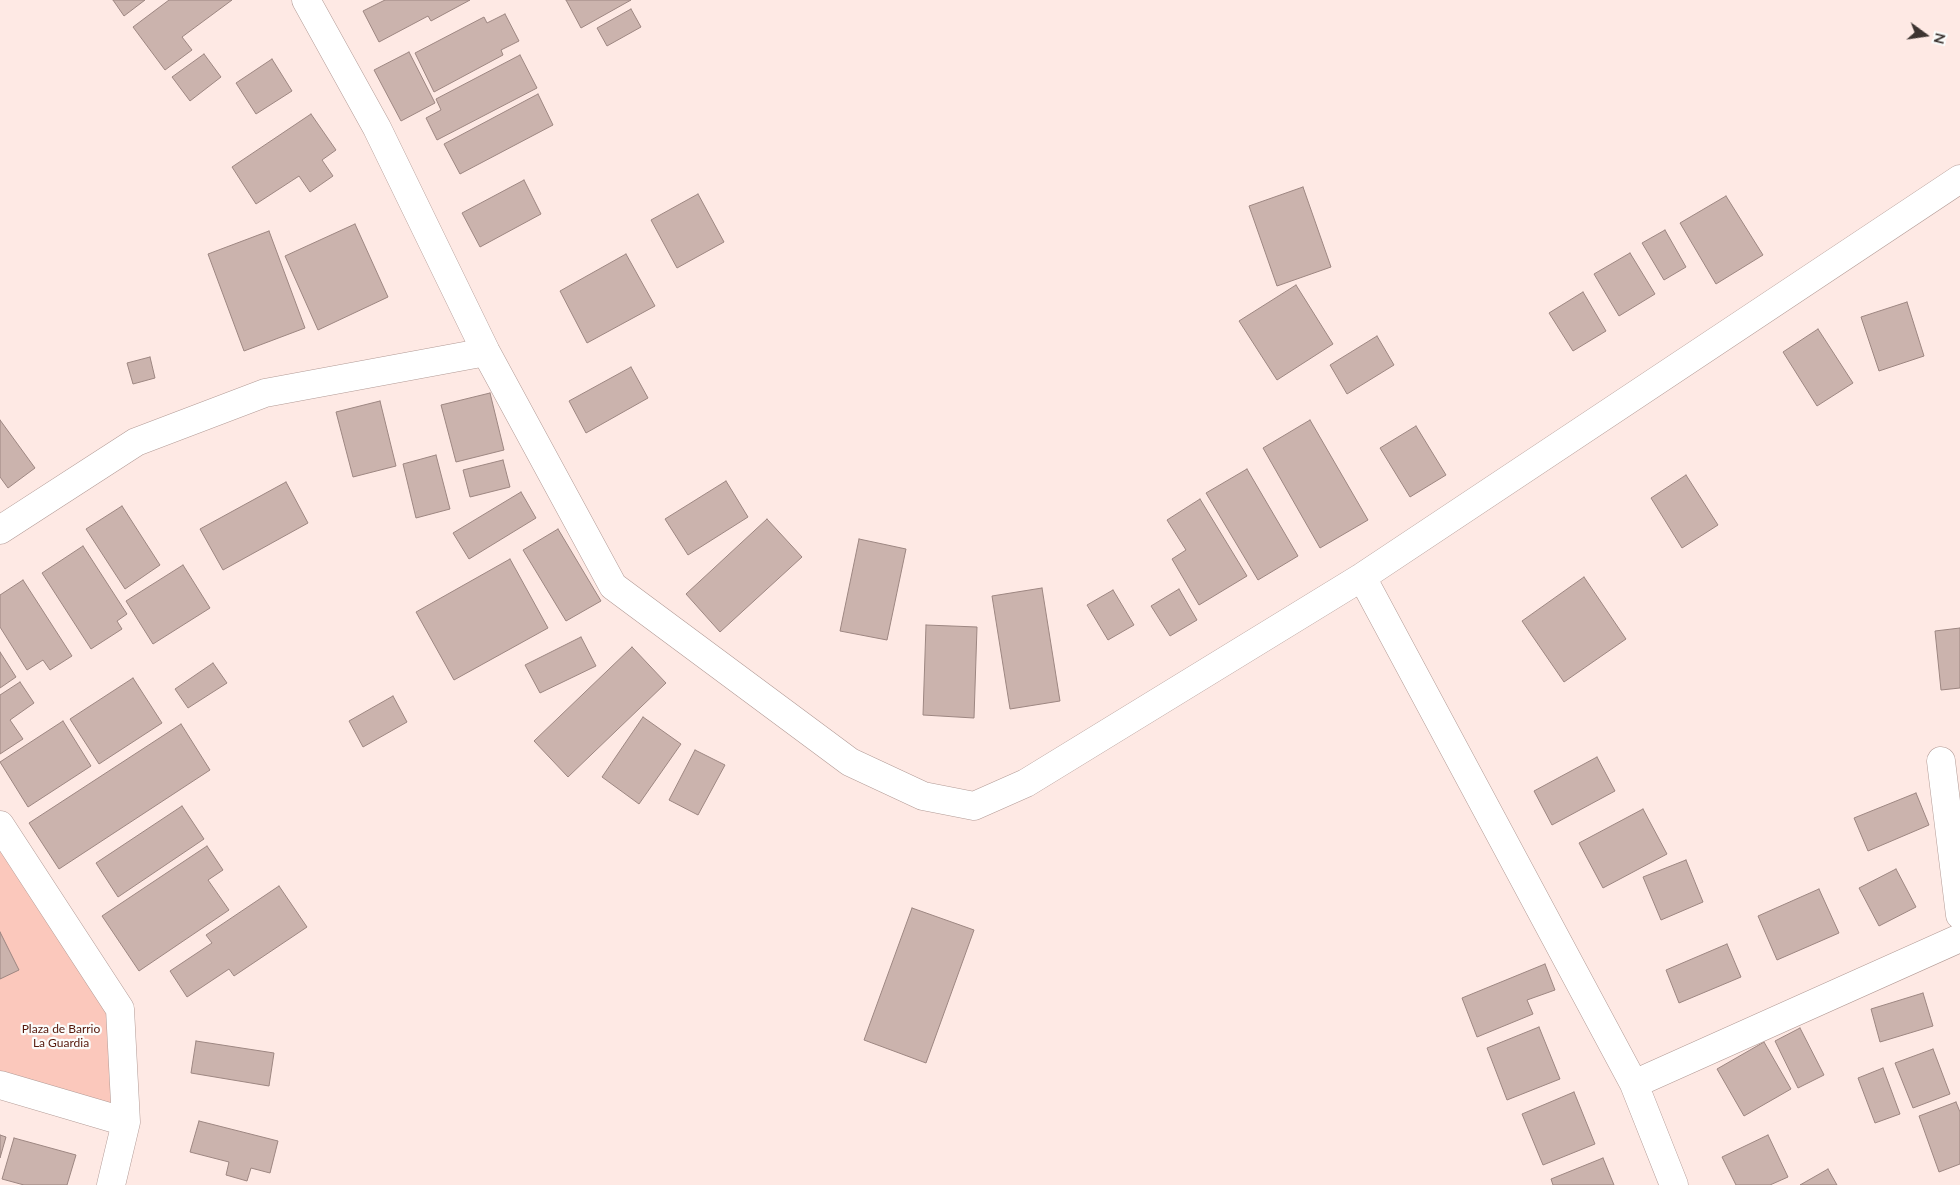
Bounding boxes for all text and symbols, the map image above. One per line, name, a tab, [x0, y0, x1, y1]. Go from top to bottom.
north arrow	[1900, 10, 1950, 60]
text: N	[1930, 31, 1950, 46]
park label: Plaza de Barrio La Guardia	[22, 1022, 100, 1050]

